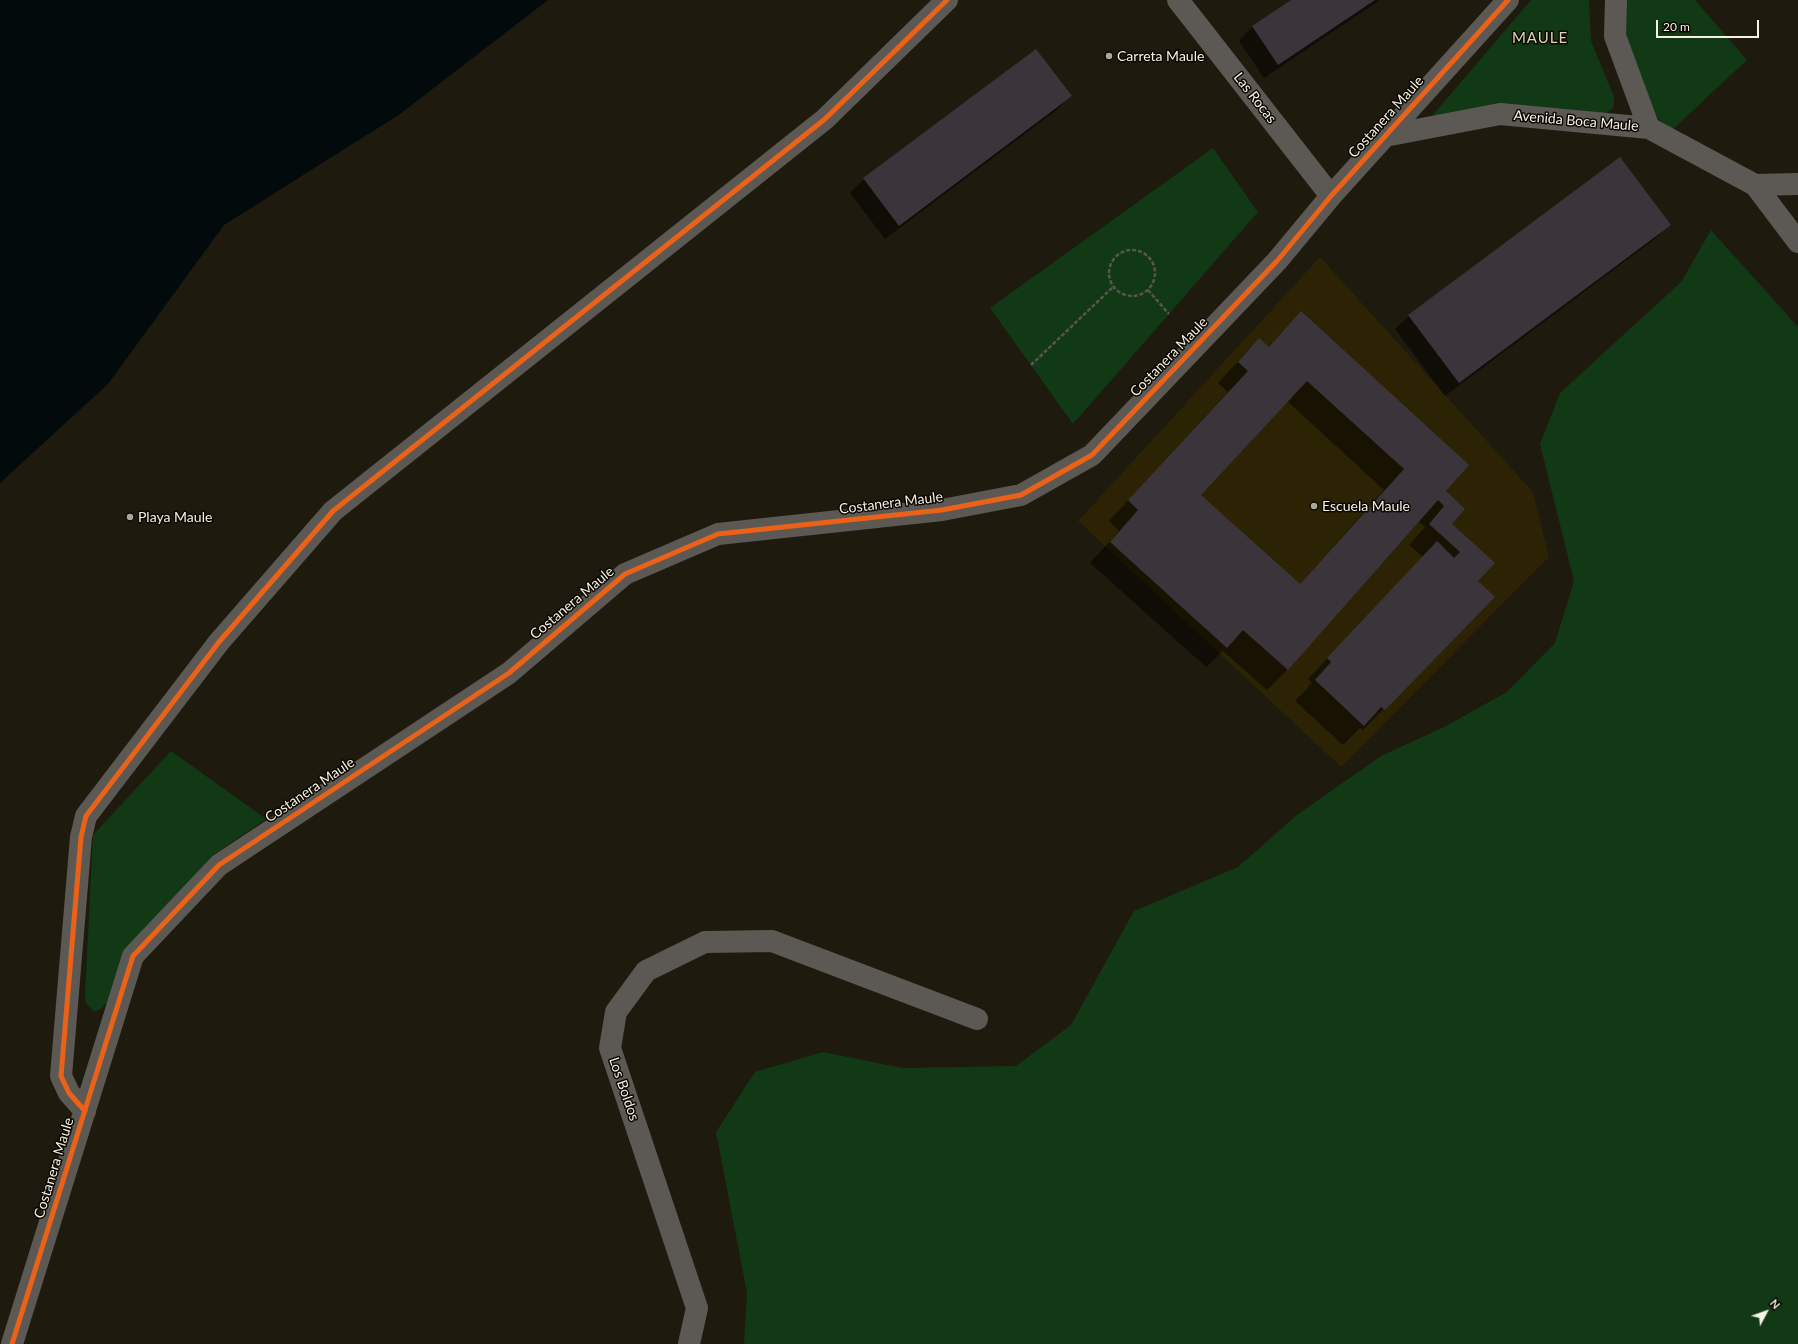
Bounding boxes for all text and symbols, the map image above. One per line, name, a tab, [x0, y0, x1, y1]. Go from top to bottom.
scale bar	[1658, 12, 1761, 38]
text: 20 m	[1663, 19, 1690, 34]
district label: MAULE	[1512, 29, 1568, 47]
place label: Carreta Maule	[1117, 48, 1204, 64]
marker: Carreta Maule	[1104, 51, 1114, 61]
street label: Las Rocas	[1230, 69, 1280, 127]
street label: Costanera Maule	[1345, 73, 1427, 161]
street label: Avenida Boca Maule	[1513, 107, 1639, 135]
street label: Costanera Maule	[1127, 314, 1211, 400]
street label: Costanera Maule	[838, 488, 944, 518]
place label: Escuela Maule	[1322, 498, 1410, 514]
marker: Escuela Maule	[1309, 501, 1319, 511]
place label: Playa Maule	[138, 509, 212, 525]
marker: Playa Maule	[125, 512, 135, 522]
street label: Costanera Maule	[527, 563, 617, 643]
street label: Costanera Maule	[262, 754, 358, 826]
street label: Los Boldos	[605, 1055, 643, 1123]
street label: Costanera Maule	[31, 1116, 77, 1220]
north arrow	[1746, 1292, 1786, 1332]
text: N	[1768, 1296, 1783, 1311]

